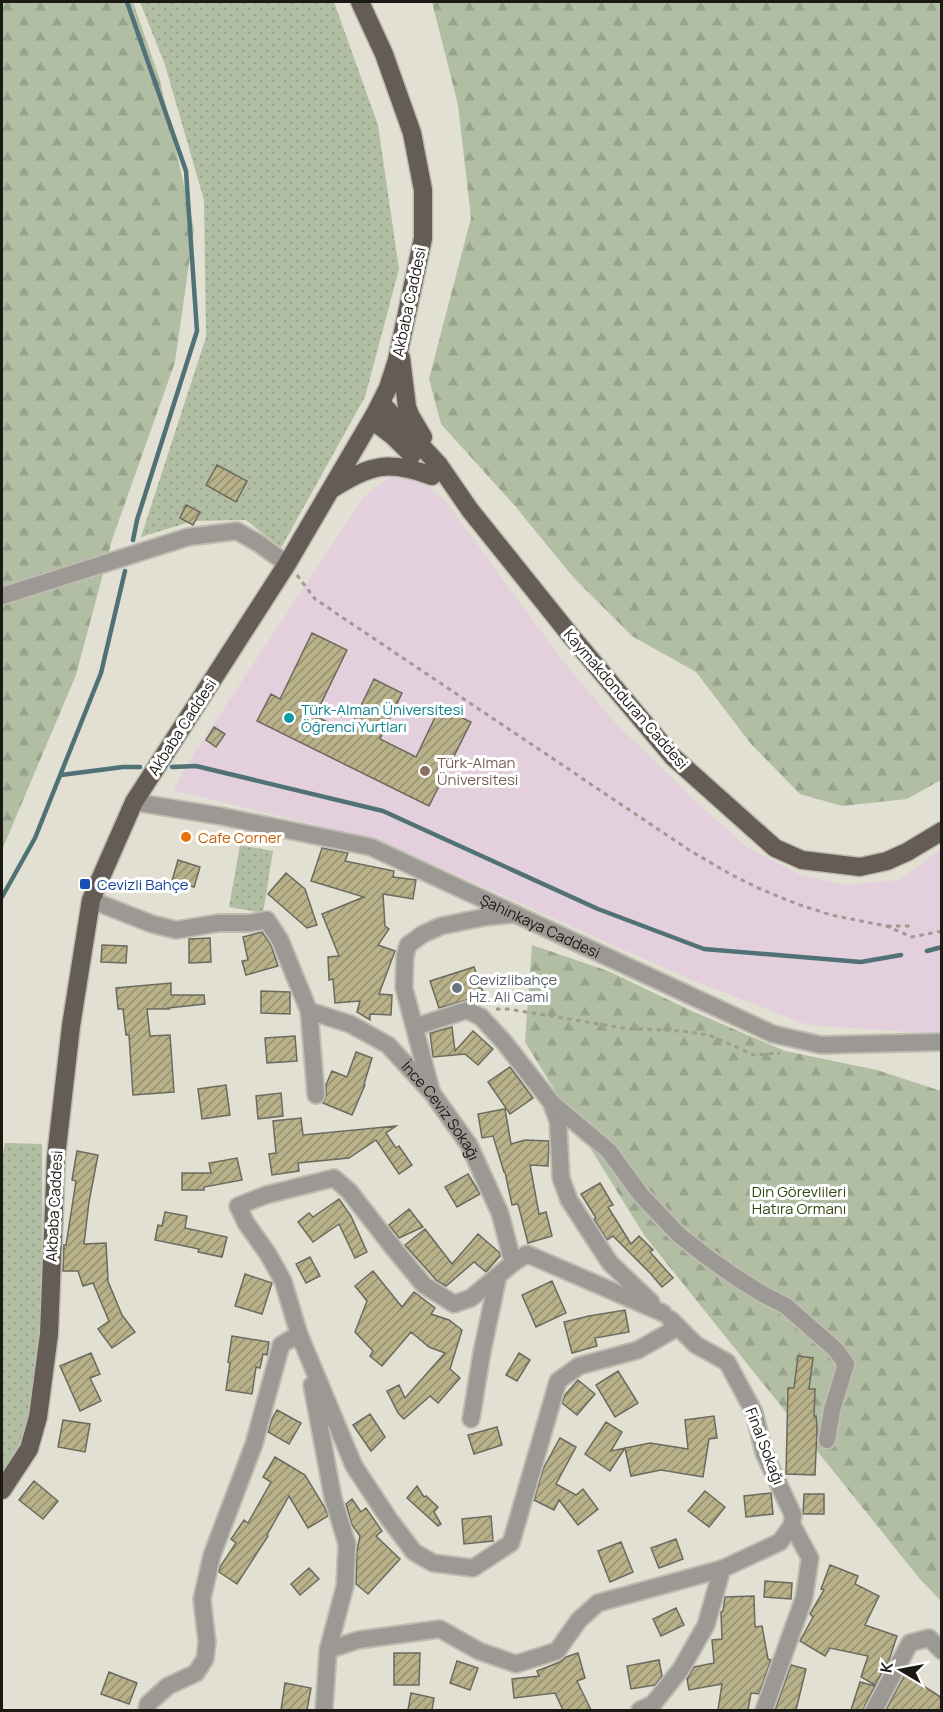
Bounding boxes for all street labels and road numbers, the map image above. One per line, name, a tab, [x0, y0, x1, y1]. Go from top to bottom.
street label: Akbaba Caddesi	[387, 245, 431, 359]
street label: Kaymakdonduran Caddesi	[559, 624, 693, 774]
street label: Akbaba Caddesi	[143, 675, 221, 779]
street label: Şahinkaya Caddesi	[477, 889, 604, 963]
street label: İnce Ceviz Sokağı	[397, 1056, 485, 1164]
street label: Akbaba Caddesi	[41, 1150, 67, 1262]
street label: Final Sokağı	[741, 1404, 789, 1488]

